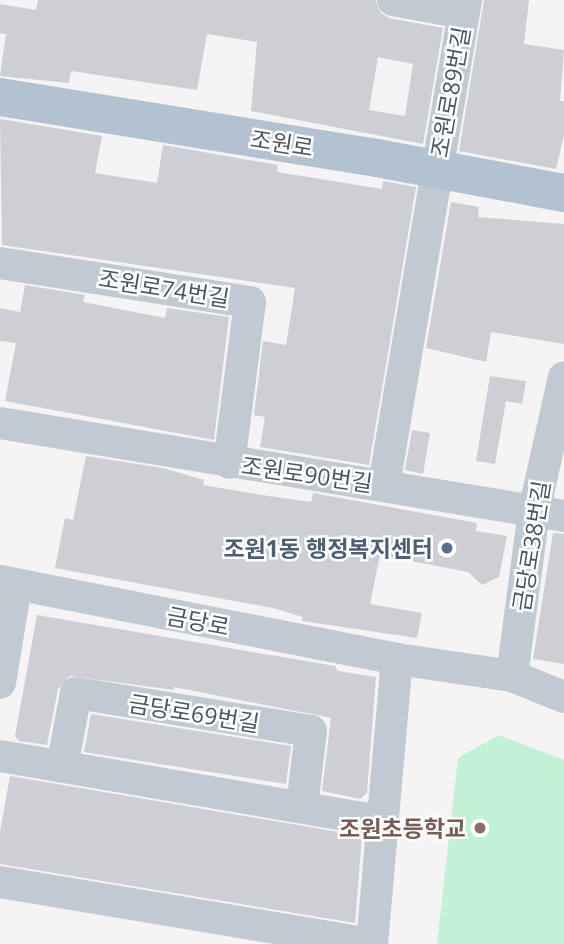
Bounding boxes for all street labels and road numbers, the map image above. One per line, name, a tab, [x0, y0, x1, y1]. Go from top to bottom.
street label: 조원로89번길	[425, 25, 475, 159]
street label: 조원로	[248, 124, 316, 162]
street label: 조원로74번길	[97, 264, 231, 312]
street label: 조원로90번길	[240, 451, 374, 497]
street label: 금당로38번길	[507, 479, 555, 613]
street label: 금당로	[164, 601, 232, 641]
street label: 금당로69번길	[127, 689, 261, 737]

